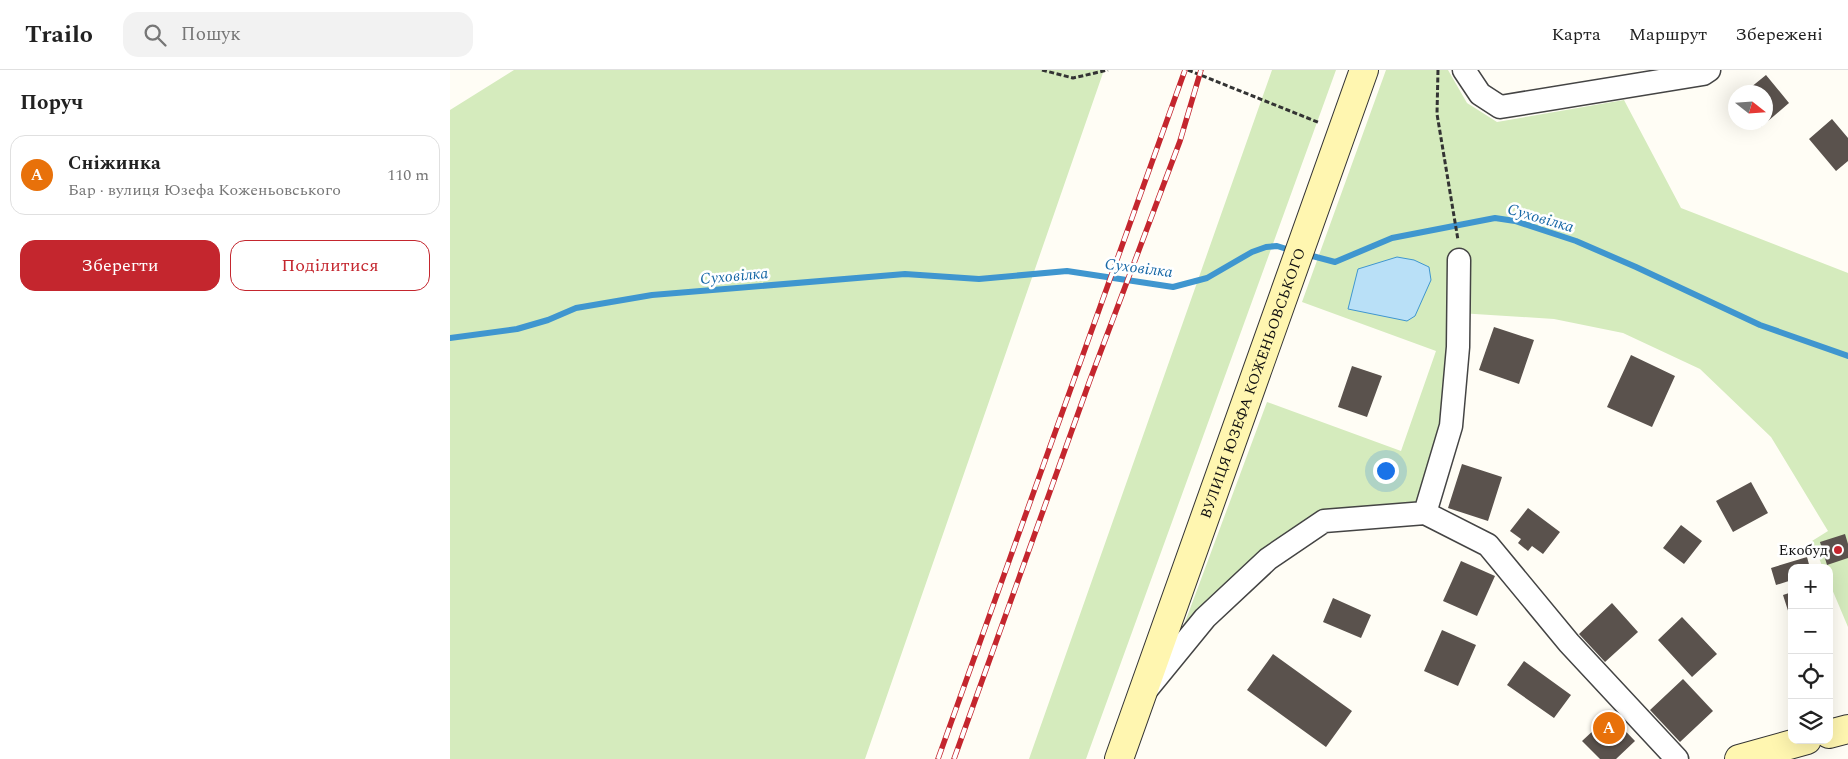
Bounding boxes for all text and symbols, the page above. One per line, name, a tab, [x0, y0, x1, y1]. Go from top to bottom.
search box	[123, 12, 473, 57]
text: Trailo	[25, 17, 93, 53]
text: Пошук	[181, 20, 241, 49]
icon: search	[141, 21, 169, 49]
text: Карта	[1551, 21, 1601, 48]
text: Маршрут	[1629, 21, 1707, 48]
text: Збережені	[1735, 21, 1823, 48]
north arrow	[1728, 85, 1773, 130]
text: Поруч	[20, 87, 83, 119]
text: Сніжинка	[68, 149, 161, 178]
text: A	[31, 163, 43, 187]
text: 110 m	[387, 163, 429, 187]
text: Бар · вулиця Юзефа Коженьовського	[68, 178, 341, 202]
water label: Суховілка	[1505, 197, 1577, 239]
button: Зберегти	[20, 240, 220, 291]
button: Поділитися	[230, 240, 430, 291]
street label: ВУЛИЦЯ ЮЗЕФА КОЖЕНЬОВСЬКОГО	[1194, 245, 1312, 522]
water label: Суховілка	[1104, 252, 1174, 284]
water label: Суховілка	[699, 261, 769, 291]
your location	[1373, 458, 1399, 484]
place label: Екобуд	[1779, 539, 1828, 562]
marker: Екобуд	[1832, 544, 1844, 556]
map controls	[1788, 564, 1833, 744]
button: +	[1788, 564, 1833, 609]
button: −	[1788, 609, 1833, 654]
button: locate	[1788, 654, 1833, 699]
button: layers	[1788, 699, 1833, 744]
pin: A	[1593, 709, 1625, 747]

